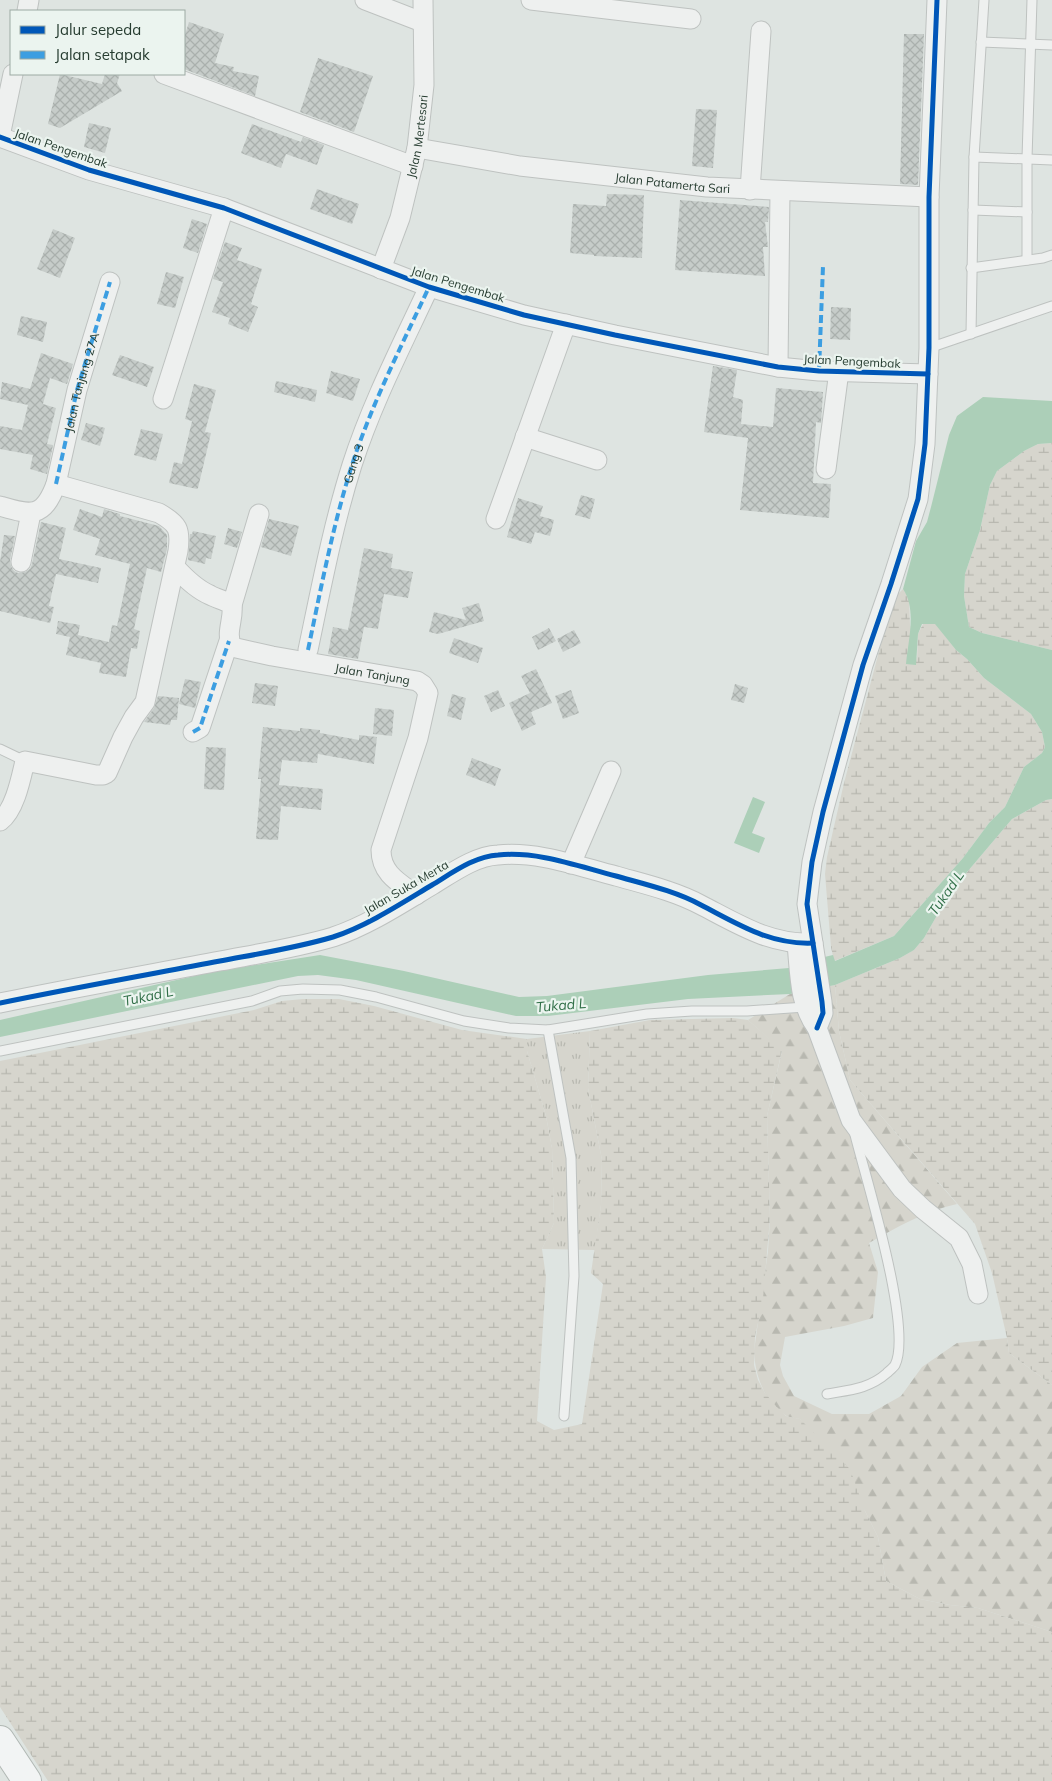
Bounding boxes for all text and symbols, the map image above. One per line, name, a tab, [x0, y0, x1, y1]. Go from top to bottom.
legend	[10, 10, 185, 75]
text: Jalur sepeda	[55, 20, 141, 39]
text: Jalan setapak	[55, 45, 150, 64]
street label: Jalan Mertesari	[403, 94, 430, 179]
street label: Jalan Pengembak	[13, 125, 110, 171]
street label: Jalan Patamerta Sari	[614, 169, 731, 196]
street label: Jalan Pengembak	[409, 263, 508, 306]
street label: Jalan Tanjung 27A	[60, 330, 102, 433]
street label: Jalan Pengembak	[803, 351, 902, 371]
street label: Gang 3	[339, 442, 366, 485]
street label: Jalan Tanjung	[334, 659, 411, 687]
street label: Jalan Suka Merta	[361, 857, 451, 917]
water label: Tukad L	[924, 867, 968, 919]
water label: Tukad L	[121, 982, 175, 1010]
water label: Tukad L	[535, 994, 587, 1016]

